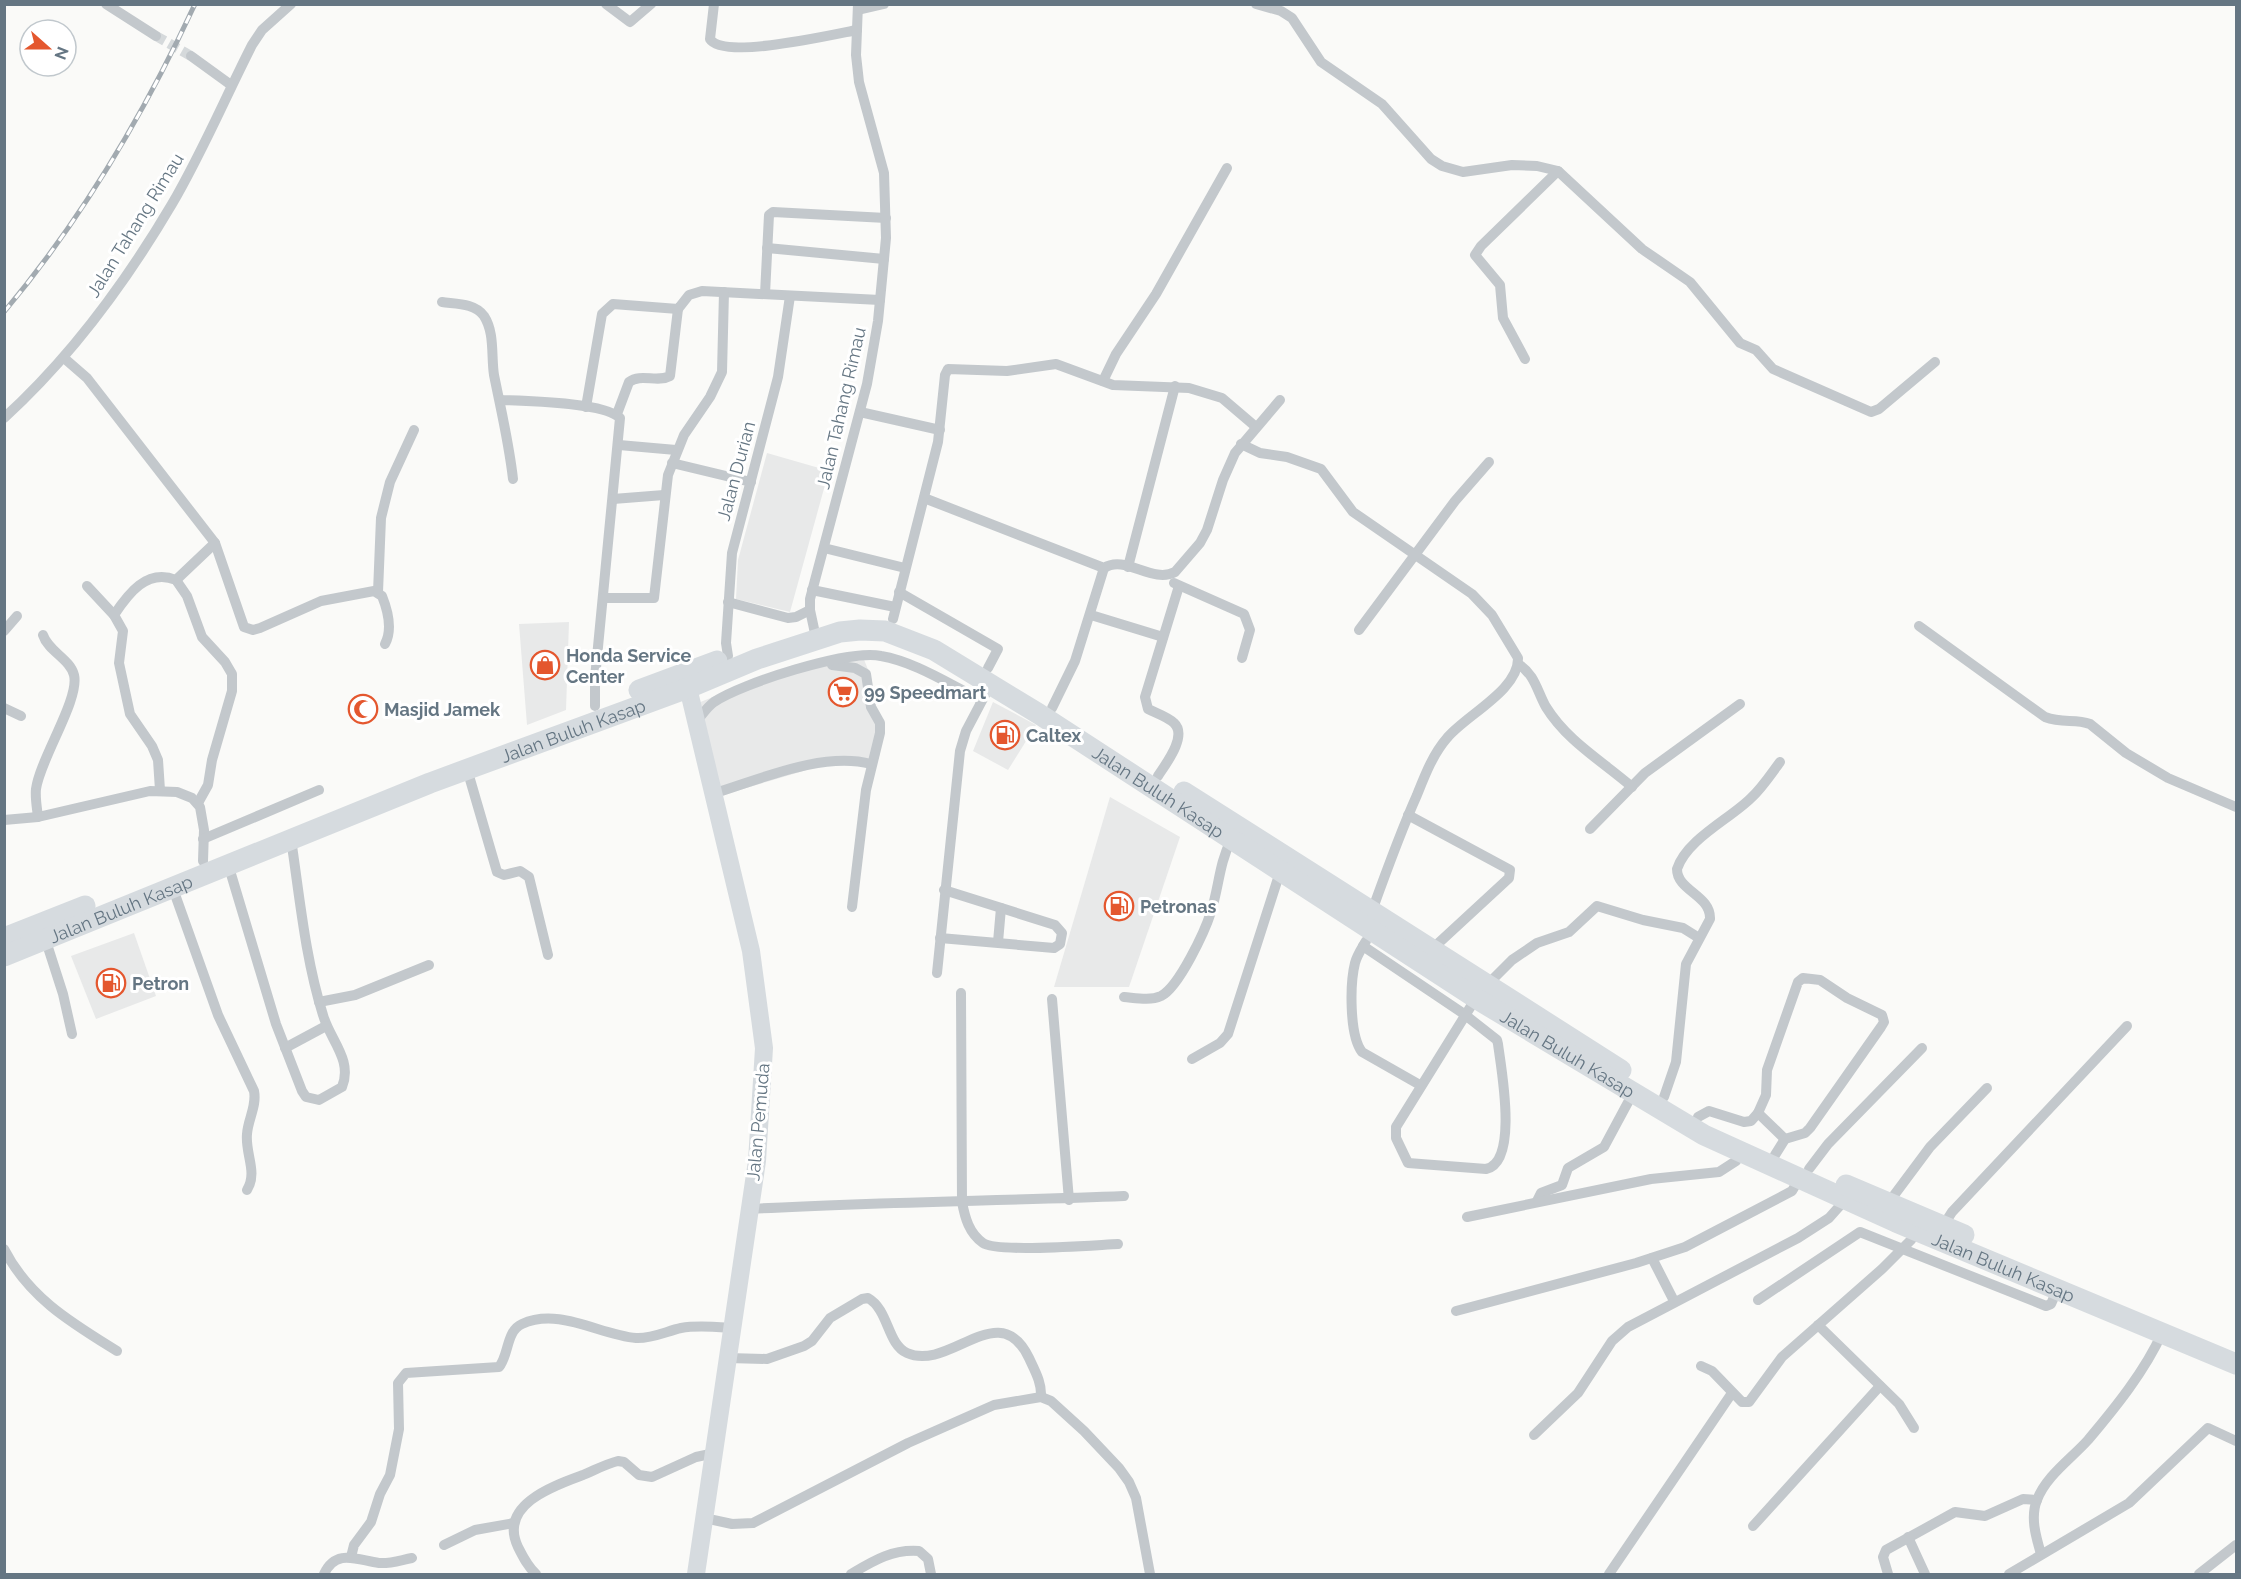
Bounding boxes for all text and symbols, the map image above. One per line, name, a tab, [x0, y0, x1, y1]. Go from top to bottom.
north arrow	[18, 18, 78, 78]
text: N	[50, 44, 73, 62]
street label: Jalan Tahang Rimau	[82, 149, 188, 301]
street label: Jalan Tahang Rimau	[812, 325, 870, 491]
street label: Jalan Durian	[713, 419, 759, 523]
place label: Honda Service Center	[566, 645, 692, 687]
shop icon: Honda Service Center	[529, 649, 561, 681]
supermarket icon: 99 Speedmart	[827, 676, 859, 708]
place label: 99 Speedmart	[864, 682, 986, 703]
mosque icon: Masjid Jamek	[347, 693, 379, 725]
street label: Jalan Buluh Kasap	[498, 694, 648, 767]
place label: Masjid Jamek	[384, 699, 501, 720]
fuel station icon: Caltex	[989, 719, 1021, 751]
place label: Caltex	[1026, 725, 1081, 746]
street label: Jalan Buluh Kasap	[1089, 741, 1228, 842]
street label: Jalan Buluh Kasap	[46, 870, 195, 947]
fuel station icon: Petronas	[1103, 890, 1135, 922]
place label: Petronas	[1140, 896, 1217, 917]
fuel station icon: Petron	[95, 967, 127, 999]
place label: Petron	[132, 973, 189, 994]
street label: Jalan Buluh Kasap	[1497, 1005, 1639, 1102]
street label: Jalan Pemuda	[742, 1062, 774, 1182]
street label: Jalan Buluh Kasap	[1929, 1228, 2078, 1306]

